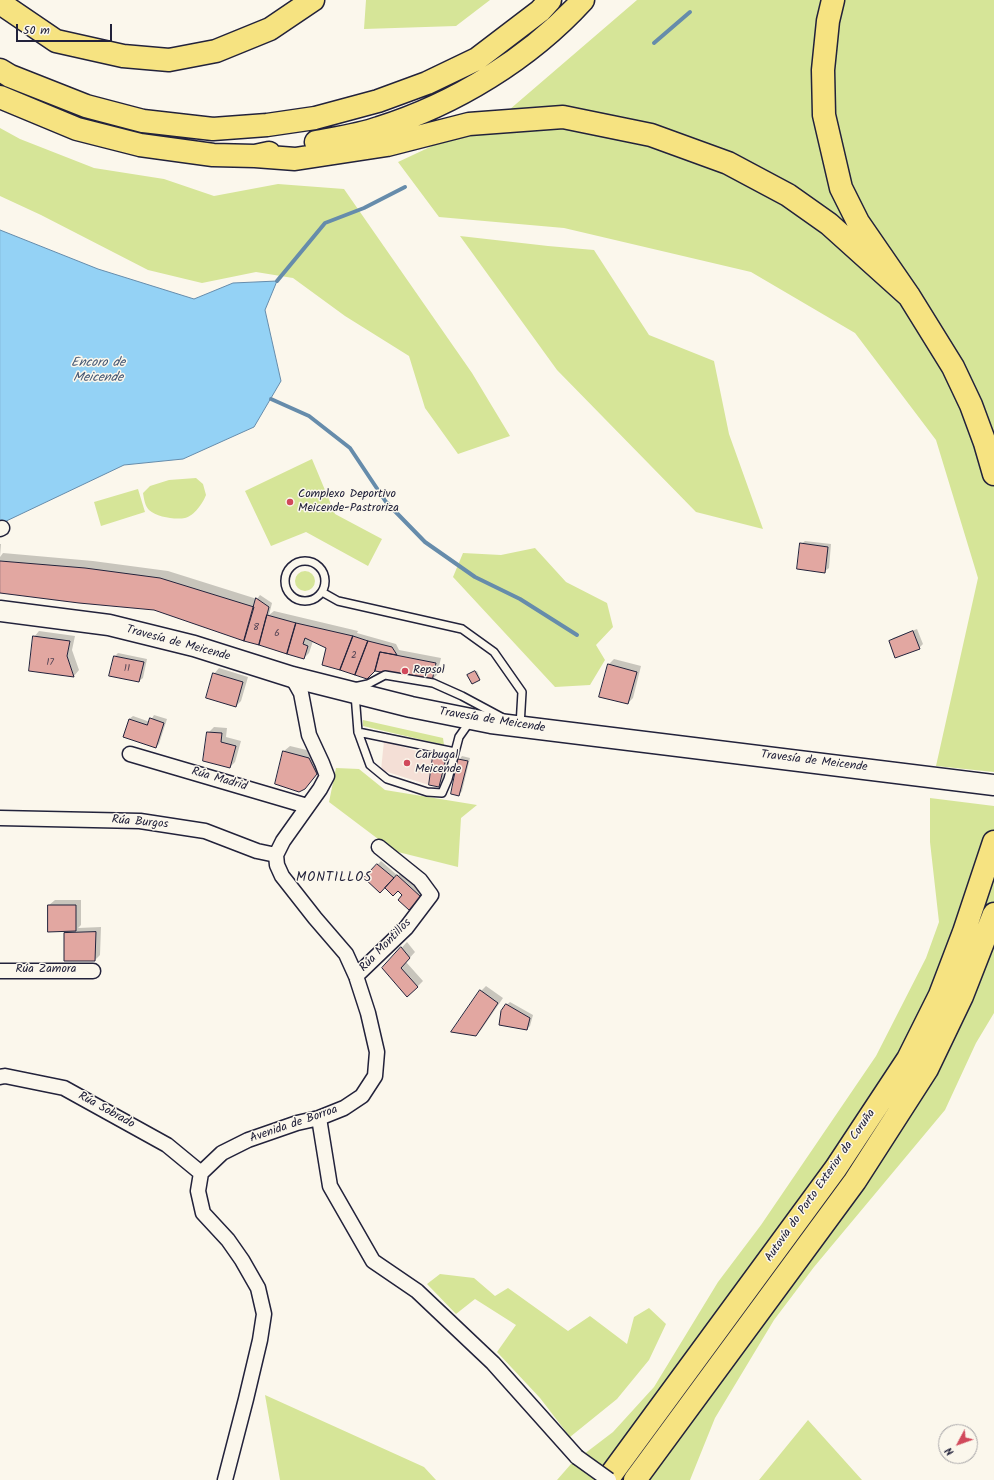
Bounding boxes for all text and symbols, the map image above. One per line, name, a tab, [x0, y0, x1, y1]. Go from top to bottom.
scale bar	[18, 16, 114, 42]
text: 50 m	[23, 21, 50, 40]
water label: Encoro de Meicende	[71, 356, 125, 387]
place label: Complexo Deportivo Meicende-Pastroriza	[298, 488, 399, 516]
marker: Complexo Deportivo Meicende-Pastroriza	[285, 497, 295, 507]
house number: 8	[253, 622, 259, 634]
street label: Travesía de Meicende	[124, 623, 232, 665]
house number: 6	[274, 628, 280, 640]
house number: 2	[351, 650, 357, 662]
house number: 17	[46, 657, 54, 669]
house number: 11	[124, 663, 130, 675]
place label: Repsol	[413, 664, 445, 678]
marker: Repsol	[400, 666, 410, 676]
street label: Travesía de Meicende	[438, 705, 546, 737]
street label: Travesía de Meicende	[760, 748, 868, 776]
place label: Carbugal Meicende	[415, 749, 461, 777]
marker: Carbugal Meicende	[402, 758, 412, 768]
street label: Rúa Madrid	[190, 765, 248, 795]
street label: Rúa Burgos	[111, 813, 169, 833]
district label: MONTILLOS	[296, 871, 372, 887]
street label: Rúa Montillos	[357, 916, 415, 976]
street label: Rúa Zamora	[16, 963, 76, 977]
street label: Rúa Sobrado	[75, 1090, 137, 1132]
street label: Avenida de Borroa	[248, 1103, 340, 1147]
street label: Autovía do Porto Exterior da Coruña	[763, 1107, 879, 1265]
north arrow	[938, 1424, 978, 1464]
text: N	[941, 1443, 959, 1460]

